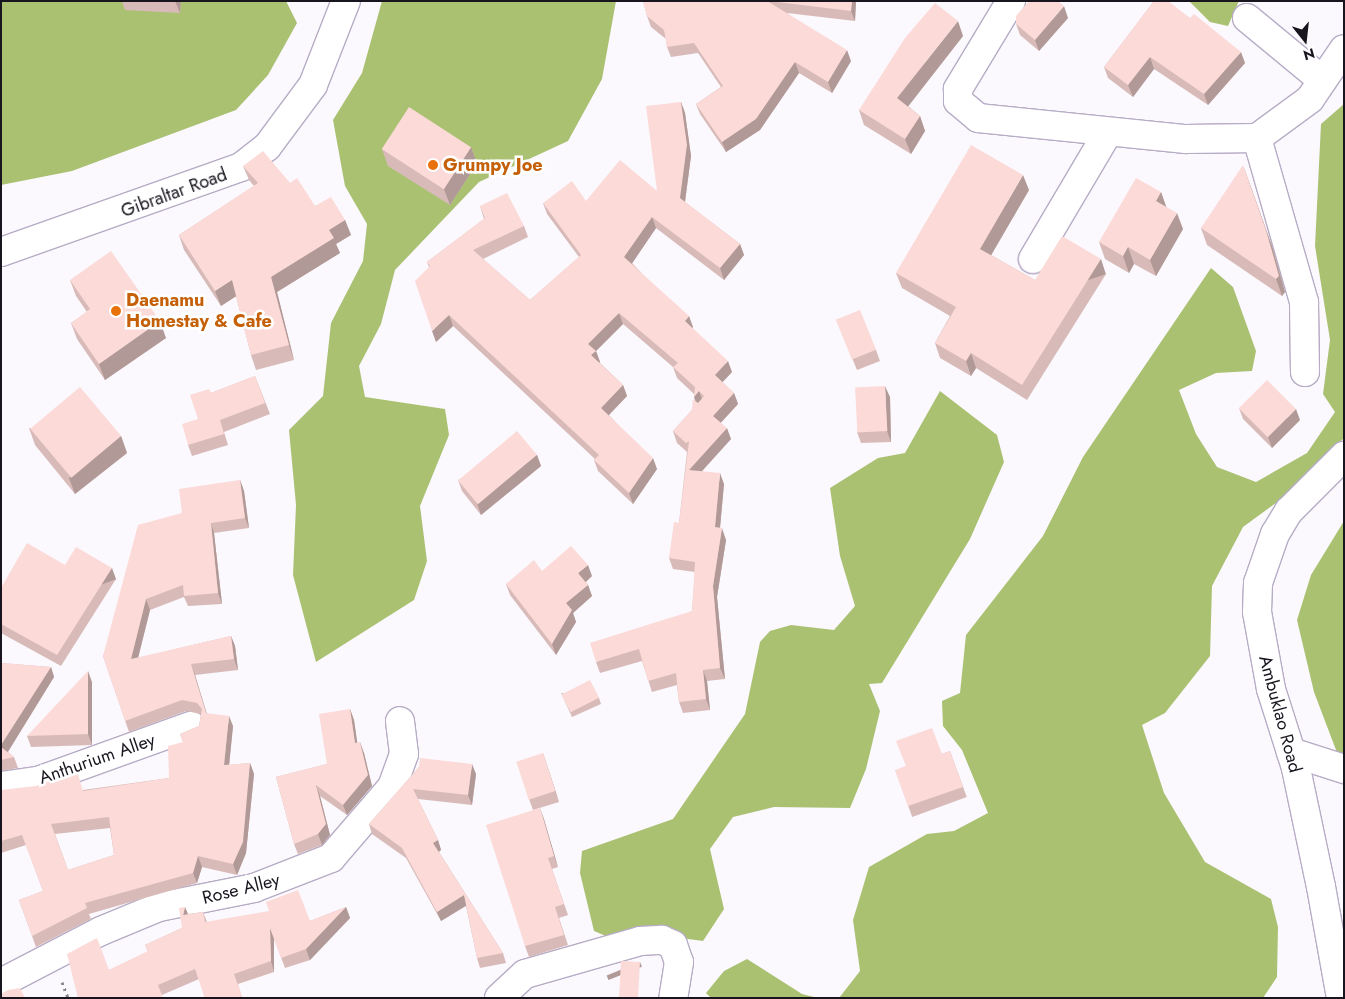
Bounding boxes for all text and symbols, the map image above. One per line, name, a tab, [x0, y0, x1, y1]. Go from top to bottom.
north arrow	[1280, 15, 1330, 65]
text: N	[1301, 43, 1317, 66]
place label: Grumpy Joe	[443, 154, 543, 176]
marker: Grumpy Joe	[427, 159, 439, 171]
street label: Gibraltar Road	[118, 164, 230, 222]
place label: Daenamu Homestay & Cafe	[126, 290, 272, 332]
marker: Daenamu Homestay & Cafe	[110, 305, 122, 317]
street label: Ambuklao Road	[1254, 653, 1306, 775]
street label: Anthurium Alley	[36, 729, 158, 789]
street label: Rose Alley	[200, 869, 282, 909]

